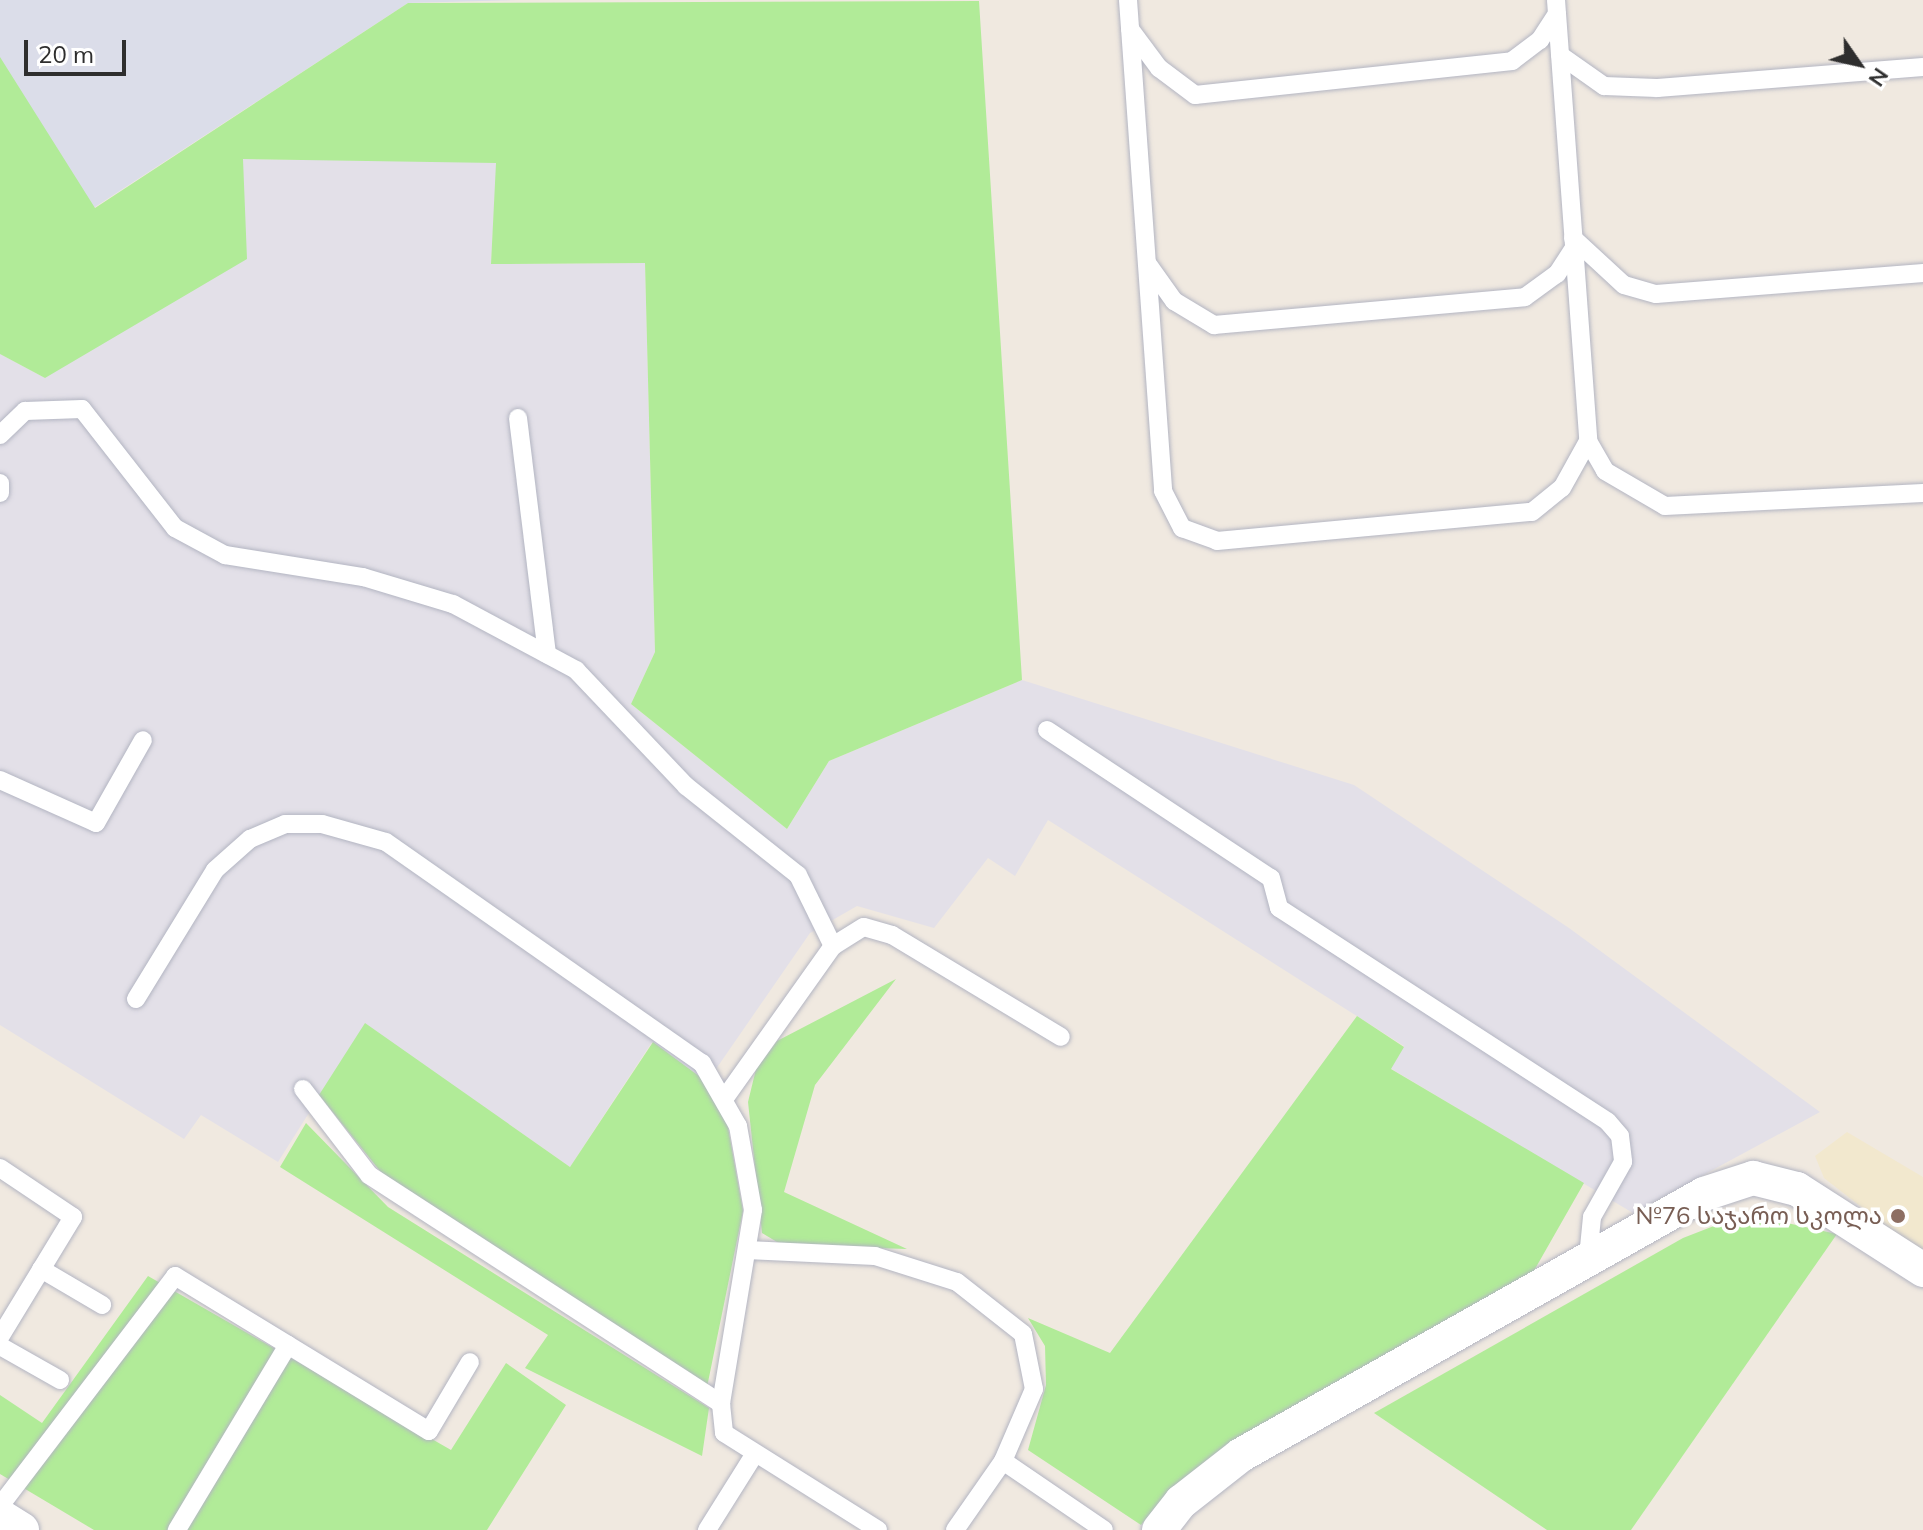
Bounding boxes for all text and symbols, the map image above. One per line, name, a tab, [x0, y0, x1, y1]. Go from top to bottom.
scale bar	[28, 24, 130, 74]
north arrow	[1819, 24, 1899, 104]
text: 20 m	[38, 39, 94, 69]
text: N	[1863, 63, 1895, 92]
place label: №76 საჯარო სკოლა	[1636, 1202, 1882, 1230]
marker: №76 საჯარო სკოლა	[1889, 1207, 1907, 1225]

